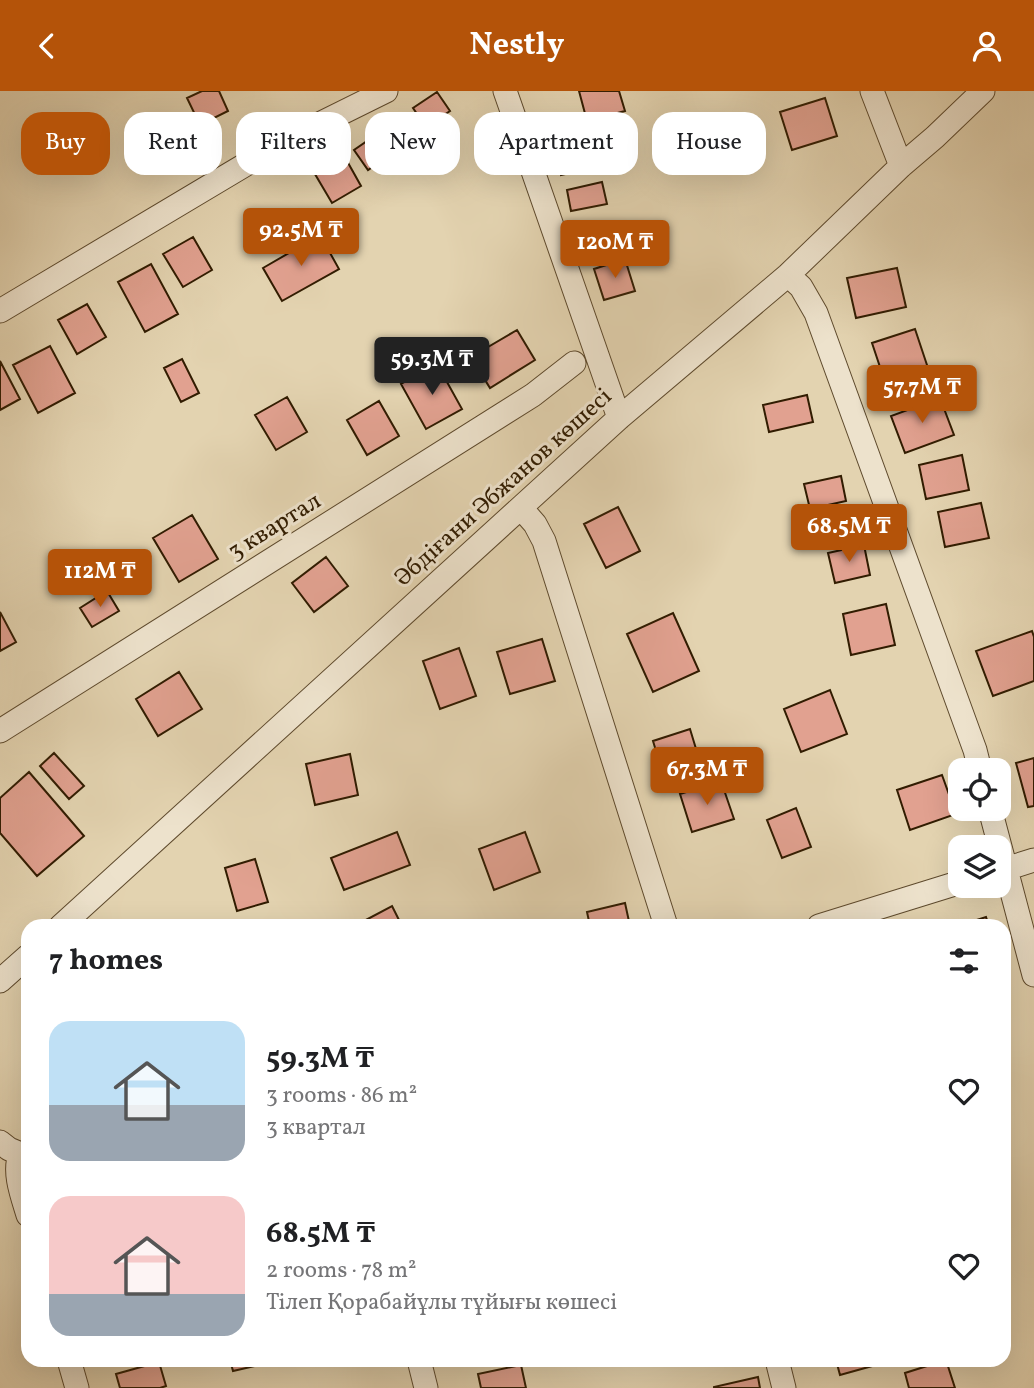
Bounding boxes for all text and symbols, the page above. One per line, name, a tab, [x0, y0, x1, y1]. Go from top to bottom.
text: Nestly	[470, 24, 564, 68]
icon: back	[28, 27, 66, 65]
icon: person	[968, 27, 1006, 65]
chip: Buy	[21, 112, 110, 175]
chip: Rent	[124, 112, 222, 175]
chip: Filters	[236, 112, 351, 175]
chip: New	[365, 112, 460, 175]
chip: Apartment	[474, 112, 638, 175]
chip: House	[652, 112, 766, 175]
pin: 92.5M ₸	[236, 209, 366, 268]
text: 92.5M ₸	[259, 215, 343, 247]
pin: 120M ₸	[558, 221, 672, 280]
text: 120M ₸	[576, 227, 654, 259]
pin: 59.3M ₸	[367, 337, 497, 397]
text: 59.3M ₸	[390, 344, 474, 376]
pin: 57.7M ₸	[857, 365, 987, 425]
text: 57.7M ₸	[883, 372, 961, 404]
street label: Әбдіғани Әбжанов көшесі	[388, 381, 620, 595]
street label: 3 квартал	[222, 485, 328, 569]
pin: 68.5M ₸	[784, 505, 914, 564]
text: 68.5M ₸	[807, 511, 891, 543]
pin: 112M ₸	[43, 549, 157, 609]
text: 112M ₸	[64, 556, 136, 588]
pin: 67.3M ₸	[642, 747, 772, 807]
text: 67.3M ₸	[666, 754, 748, 786]
map controls	[948, 758, 1011, 898]
button: locate	[948, 758, 1011, 821]
button: layers	[948, 835, 1011, 898]
text: 7 homes	[49, 940, 163, 982]
icon: filters	[945, 942, 983, 980]
text: 59.3M ₸	[266, 1038, 375, 1080]
icon: home	[105, 1049, 189, 1133]
icon: heart	[945, 1072, 983, 1110]
text: 3 rooms · 86 m²	[266, 1080, 417, 1112]
text: 3 квартал	[266, 1112, 366, 1144]
text: 68.5M ₸	[266, 1213, 376, 1255]
icon: home	[105, 1224, 189, 1308]
icon: heart	[945, 1247, 983, 1285]
text: 2 rooms · 78 m²	[266, 1255, 417, 1287]
text: Тілеп Қорабайұлы тұйығы көшесі	[266, 1287, 617, 1319]

